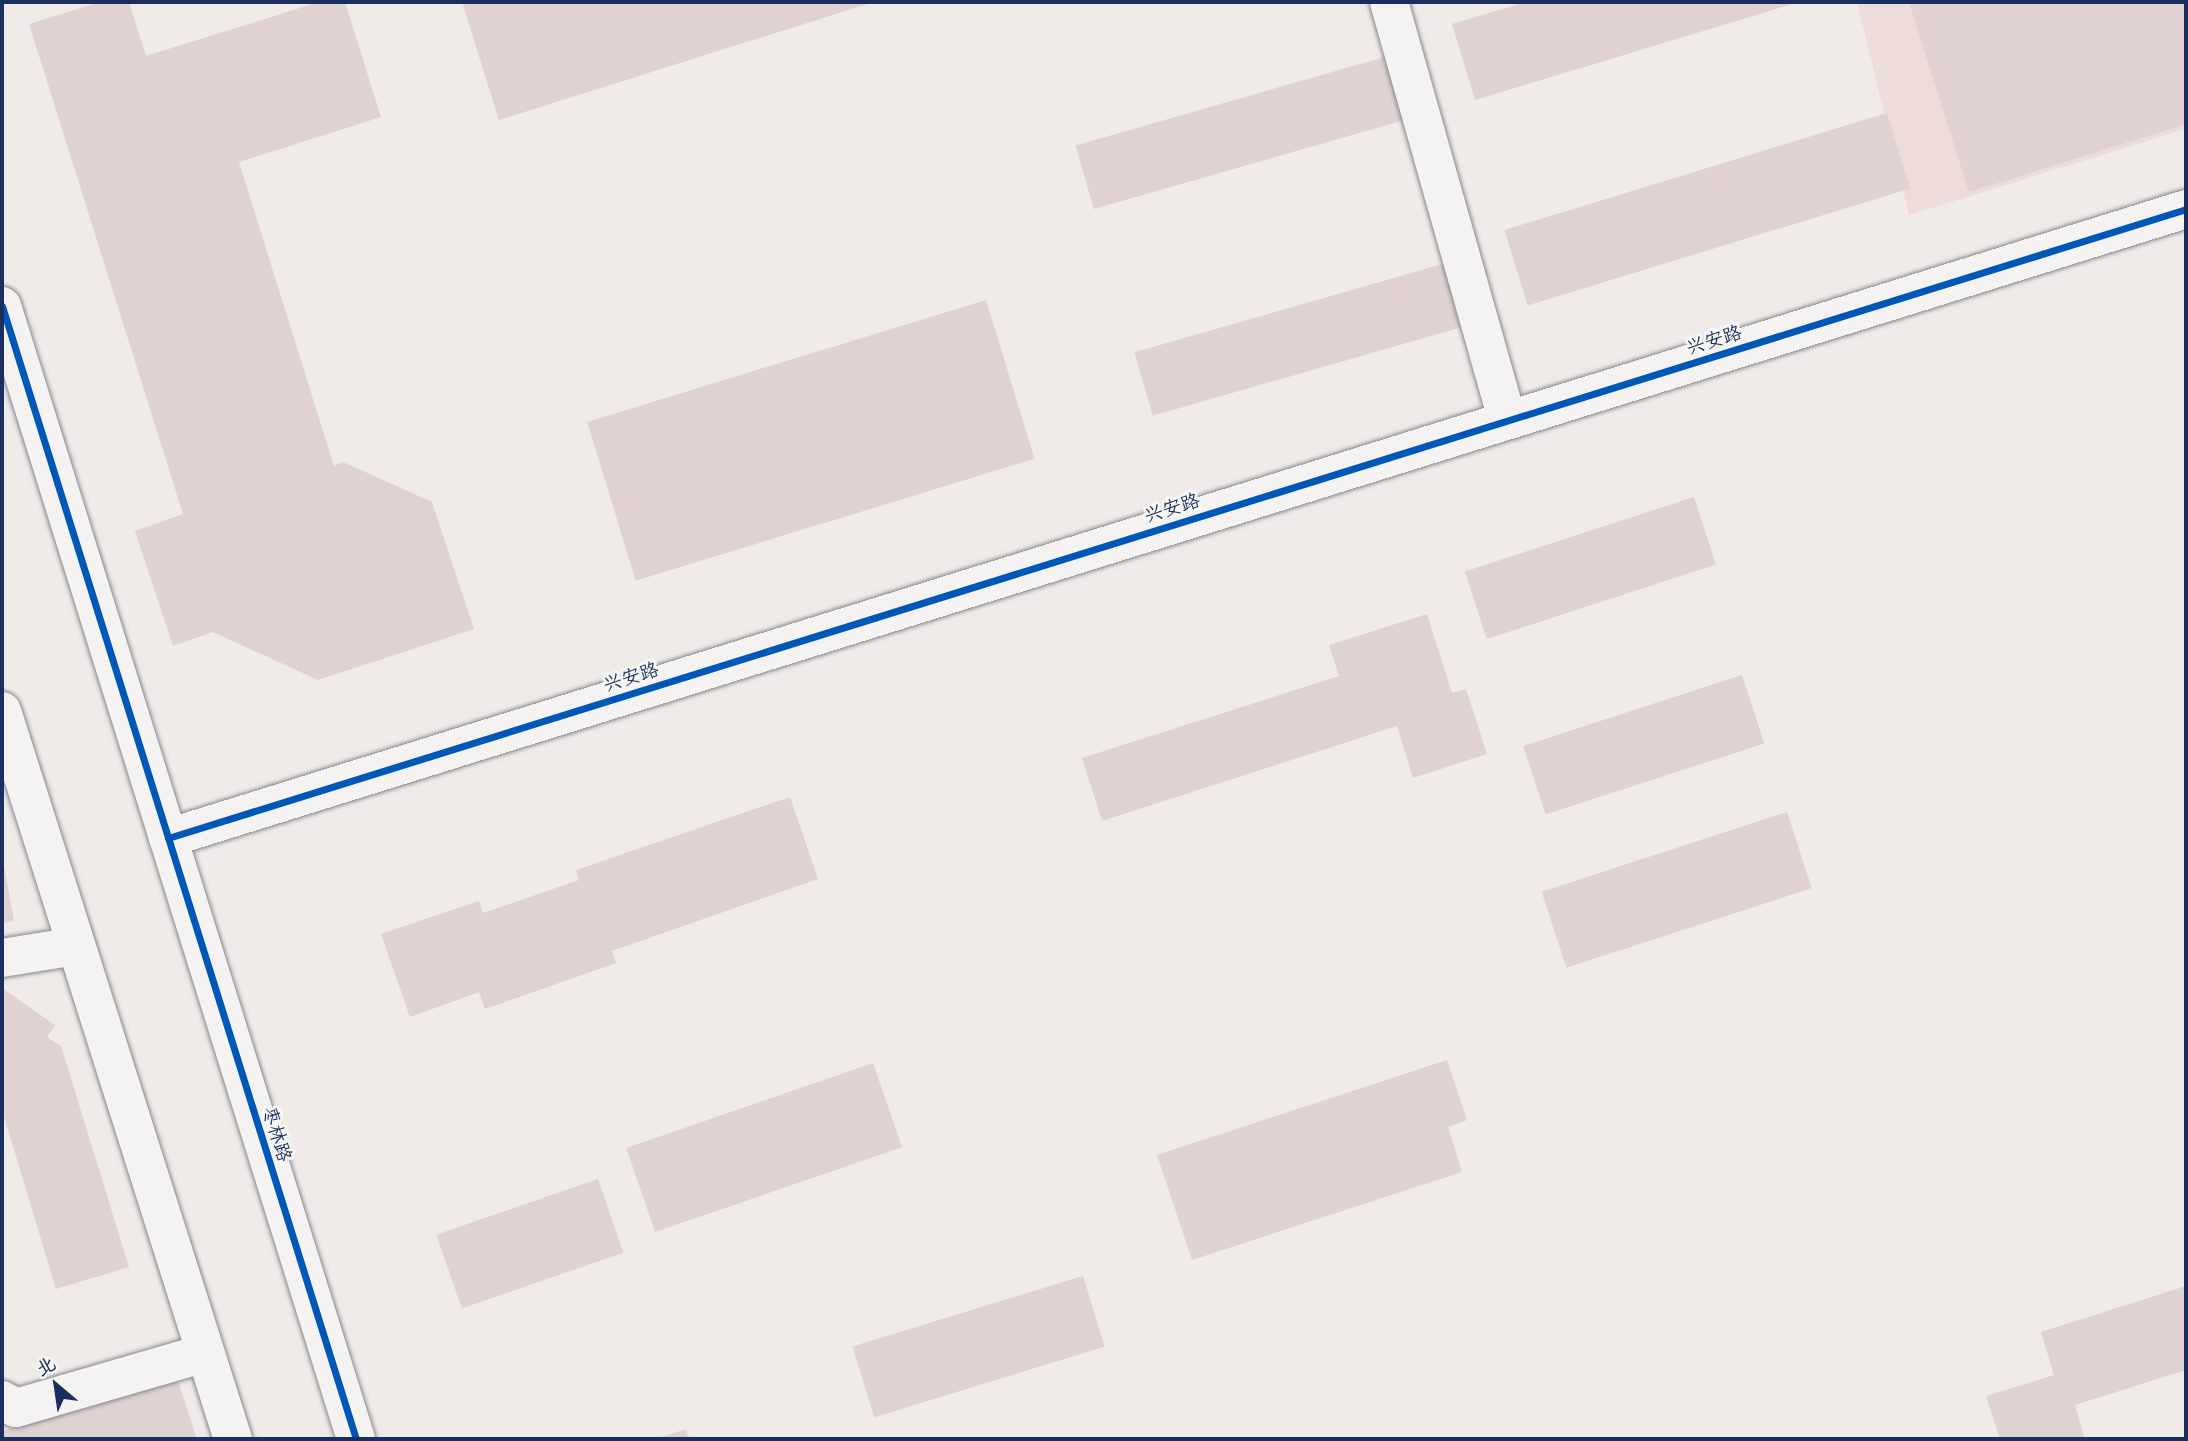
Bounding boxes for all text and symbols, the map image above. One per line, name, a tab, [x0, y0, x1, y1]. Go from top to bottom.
street label: 兴安路	[1683, 321, 1745, 359]
street label: 兴安路	[1141, 489, 1203, 527]
street label: 兴安路	[600, 658, 662, 696]
street label: 枣林路	[258, 1103, 296, 1165]
text: 北	[29, 1347, 62, 1385]
north arrow	[21, 1350, 91, 1420]

